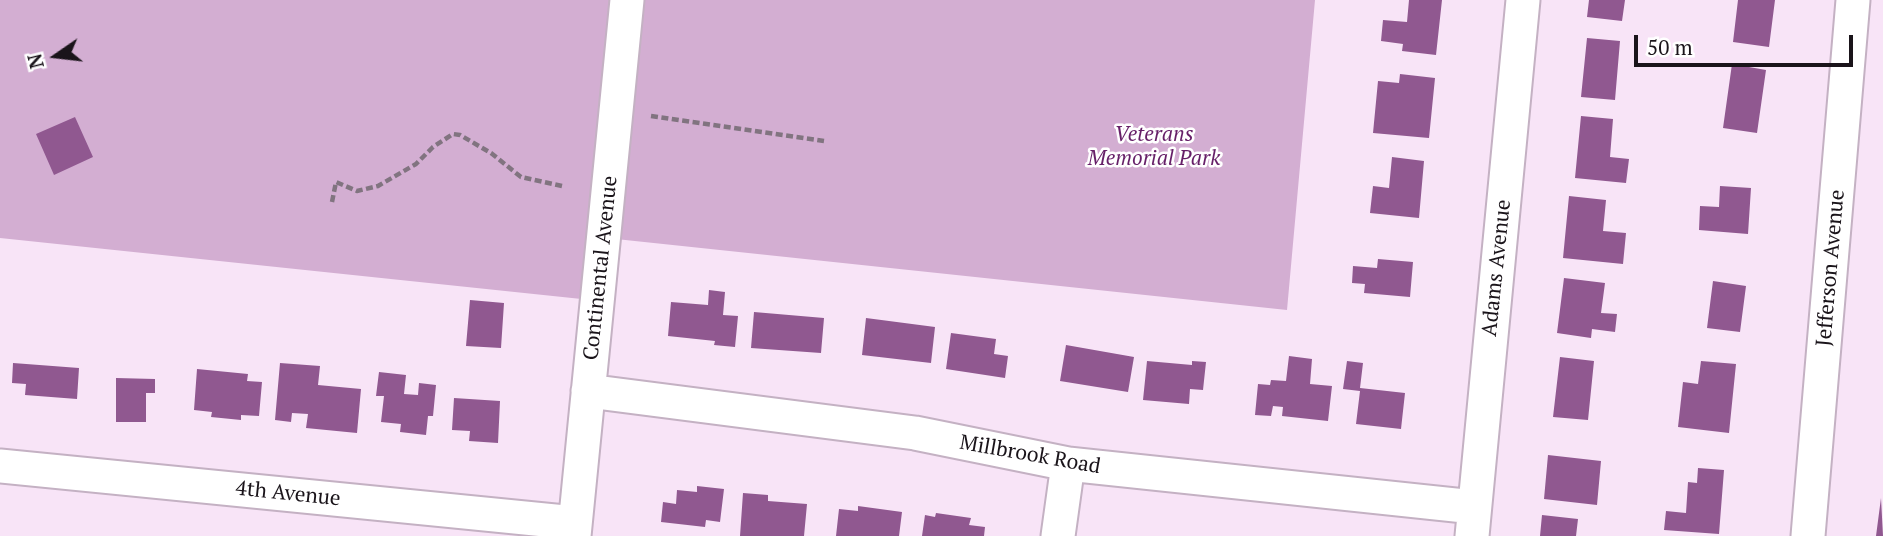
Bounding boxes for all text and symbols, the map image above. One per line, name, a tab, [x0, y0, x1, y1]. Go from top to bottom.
north arrow	[21, 21, 91, 91]
scale bar	[1638, 21, 1857, 65]
text: 50 m	[1647, 33, 1693, 61]
text: N	[21, 51, 49, 71]
park label: Veterans Memorial Park	[1088, 122, 1220, 172]
street label: Continental Avenue	[579, 175, 623, 361]
street label: Jefferson Avenue	[1812, 189, 1850, 347]
street label: Adams Avenue	[1477, 198, 1517, 338]
street label: Millbrook Road	[958, 430, 1102, 480]
street label: 4th Avenue	[234, 476, 342, 512]

